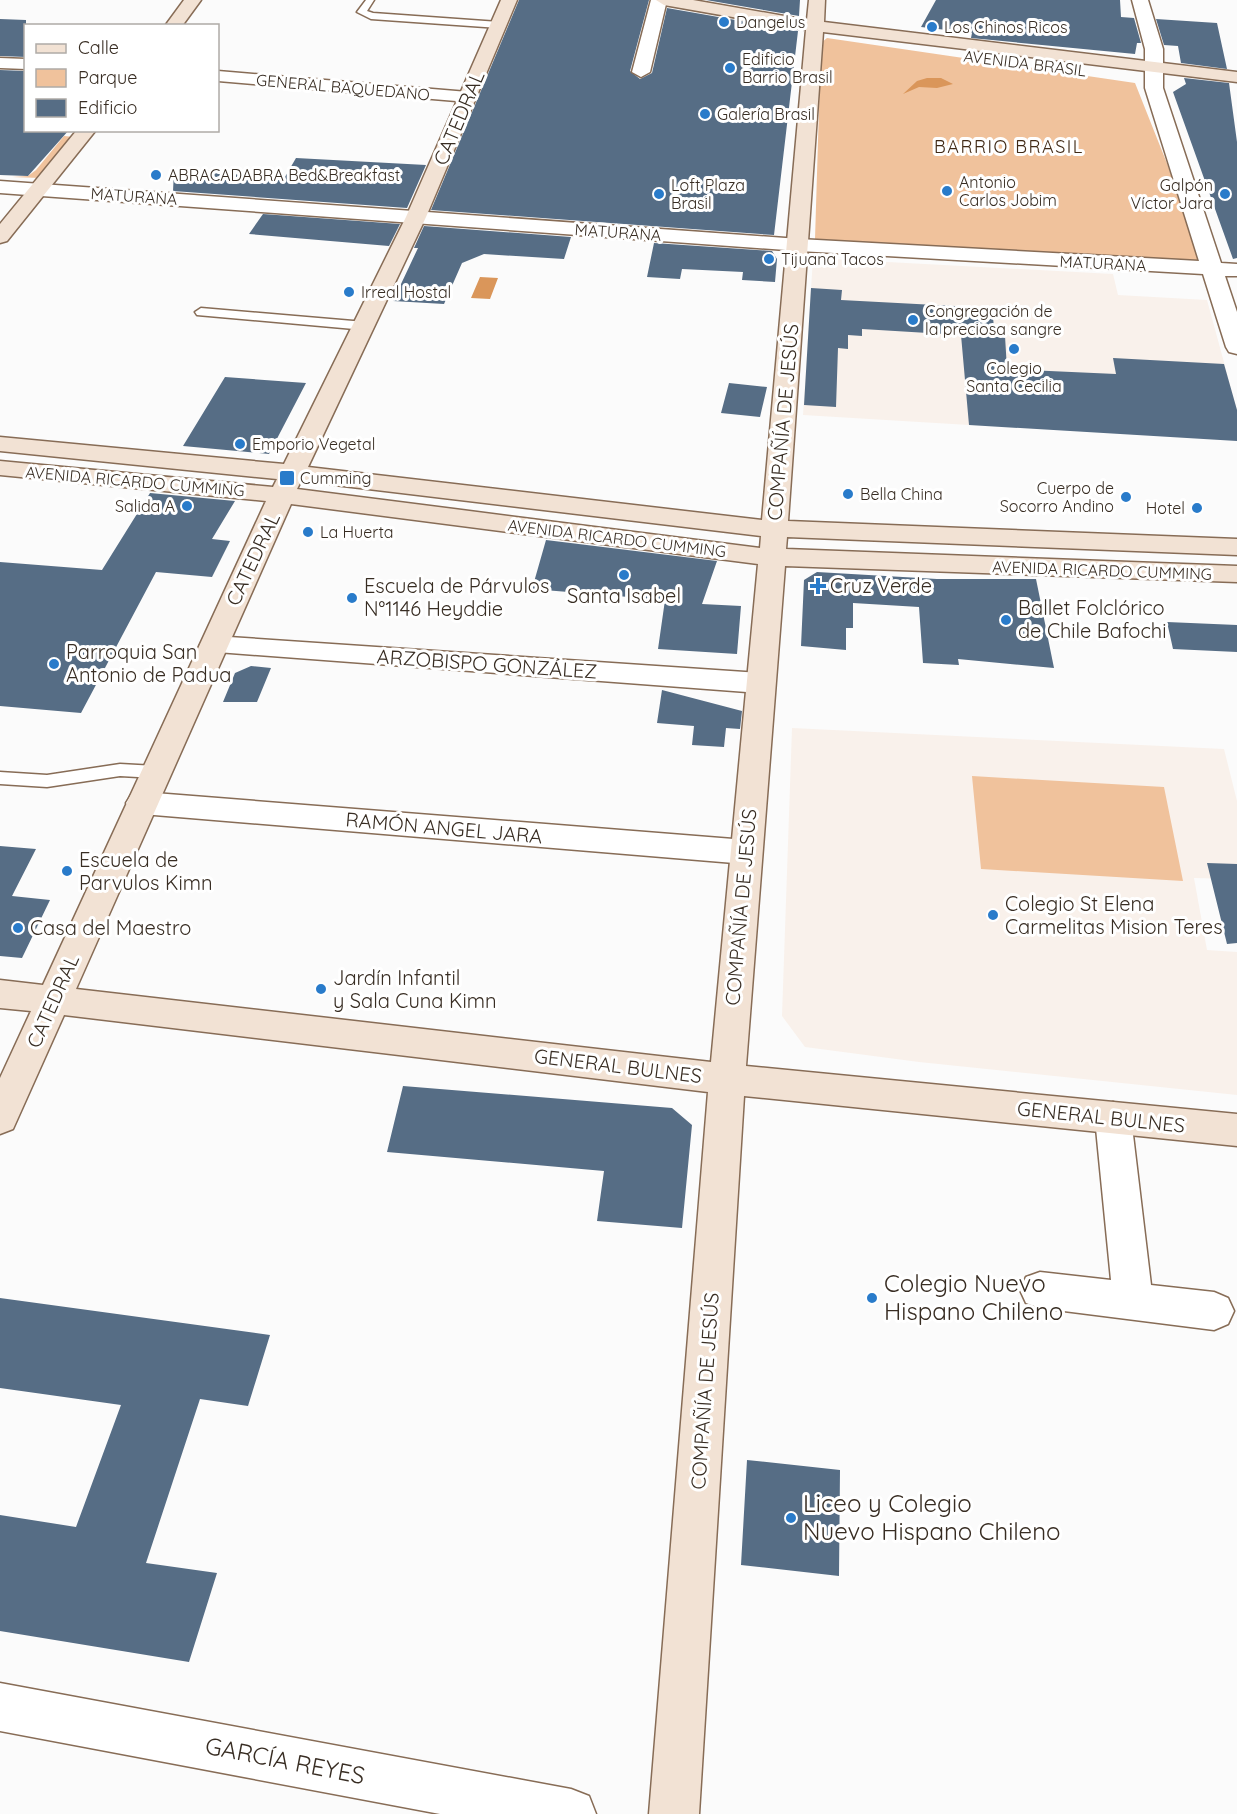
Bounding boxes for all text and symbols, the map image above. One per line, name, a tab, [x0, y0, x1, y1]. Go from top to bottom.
place label: Dangelus	[736, 12, 805, 32]
marker: Dangelus	[717, 15, 731, 29]
place label: Los Chinos Ricos	[944, 17, 1067, 37]
marker: Los Chinos Ricos	[925, 20, 939, 34]
legend	[24, 24, 219, 132]
text: Calle	[78, 36, 119, 59]
street label: AVENIDA BRASIL	[963, 46, 1088, 81]
place label: Edificio Barrio Brasil	[742, 49, 833, 87]
marker: Edificio Barrio Brasil	[723, 61, 737, 75]
text: Parque	[78, 66, 137, 89]
street label: CATEDRAL	[428, 67, 490, 169]
street label: GENERAL BAQUEDANO	[255, 69, 431, 105]
text: Edificio	[78, 96, 137, 119]
place label: Galería Brasil	[717, 104, 815, 124]
marker: Galería Brasil	[698, 107, 712, 121]
district label: BARRIO BRASIL	[934, 135, 1084, 158]
place label: ABRACADABRA Bed&Breakfast	[168, 165, 400, 185]
marker: ABRACADABRA Bed&Breakfast	[149, 168, 163, 182]
place label: Antonio Carlos Jobim	[959, 172, 1057, 210]
place label: Loft Plaza Brasil	[671, 175, 745, 213]
place label: Galpón Víctor Jara	[1131, 175, 1213, 213]
street label: MATURANA	[90, 183, 178, 209]
marker: Antonio Carlos Jobim	[940, 184, 954, 198]
marker: Loft Plaza Brasil	[652, 187, 666, 201]
marker: Galpón Víctor Jara	[1218, 187, 1232, 201]
street label: MATURANA	[574, 219, 662, 245]
place label: Tijuana Tacos	[781, 249, 884, 269]
street label: MATURANA	[1059, 251, 1147, 275]
marker: Tijuana Tacos	[762, 252, 776, 266]
place label: Irreal Hostal	[361, 282, 451, 302]
marker: Irreal Hostal	[342, 285, 356, 299]
place label: Congregación de la preciosa sangre	[925, 301, 1062, 339]
marker: Congregación de la preciosa sangre	[906, 313, 920, 327]
street label: COMPAÑÍA DE JESÚS	[761, 323, 804, 521]
marker: Colegio Santa Cecilia	[1007, 342, 1021, 356]
place label: Colegio Santa Cecilia	[966, 358, 1062, 396]
place label: Emporio Vegetal	[252, 434, 375, 454]
marker: Emporio Vegetal	[233, 437, 247, 451]
street label: AVENIDA RICARDO CUMMING	[25, 461, 245, 501]
place label: Cumming	[300, 468, 371, 488]
marker: Cumming	[278, 469, 296, 487]
place label: Cuerpo de Socorro Andino	[1000, 478, 1114, 516]
place label: Bella China	[860, 484, 943, 504]
marker: Bella China	[841, 487, 855, 501]
marker: Cuerpo de Socorro Andino	[1119, 490, 1133, 504]
place label: Salida A	[115, 496, 175, 516]
place label: Hotel	[1146, 498, 1185, 518]
marker: Salida A	[180, 499, 194, 513]
marker: Hotel	[1190, 501, 1204, 515]
street label: CATEDRAL	[220, 508, 285, 609]
street label: AVENIDA RICARDO CUMMING	[507, 515, 727, 561]
place label: La Huerta	[320, 522, 394, 542]
marker: La Huerta	[301, 525, 315, 539]
street label: AVENIDA RICARDO CUMMING	[992, 556, 1212, 584]
marker: Santa Isabel	[617, 568, 631, 582]
place label: Escuela de Párvulos N°1146 Heyddie	[364, 573, 549, 621]
place label: Cruz Verde	[830, 573, 932, 598]
marker: Cruz Verde	[811, 579, 825, 593]
place label: Santa Isabel	[567, 583, 681, 608]
marker: Escuela de Párvulos N°1146 Heyddie	[345, 591, 359, 605]
place label: Ballet Folclórico de Chile Bafochi	[1018, 595, 1166, 643]
marker: Ballet Folclórico de Chile Bafochi	[999, 613, 1013, 627]
place label: Parroquia San Antonio de Padua	[66, 639, 231, 687]
street label: ARZOBISPO GONZÁLEZ	[376, 643, 598, 684]
marker: Parroquia San Antonio de Padua	[47, 657, 61, 671]
street label: RAMÓN ANGEL JARA	[345, 806, 544, 849]
street label: COMPAÑÍA DE JESÚS	[719, 808, 762, 1006]
place label: Escuela de Parvulos Kimn	[79, 847, 213, 895]
marker: Escuela de Parvulos Kimn	[60, 864, 74, 878]
place label: Colegio St Elena Carmelitas Mision Teres	[1005, 891, 1223, 939]
marker: Colegio St Elena Carmelitas Mision Teres	[986, 908, 1000, 922]
place label: Casa del Maestro	[30, 915, 191, 940]
marker: Casa del Maestro	[11, 921, 25, 935]
street label: CATEDRAL	[21, 950, 84, 1051]
place label: Jardín Infantil y Sala Cuna Kimn	[333, 965, 497, 1013]
marker: Jardín Infantil y Sala Cuna Kimn	[314, 982, 328, 996]
street label: GENERAL BULNES	[533, 1043, 703, 1088]
street label: GENERAL BULNES	[1016, 1095, 1186, 1138]
place label: Colegio Nuevo Hispano Chileno	[884, 1268, 1063, 1326]
marker: Colegio Nuevo Hispano Chileno	[865, 1291, 879, 1305]
street label: COMPAÑÍA DE JESÚS	[685, 1292, 724, 1490]
place label: Liceo y Colegio Nuevo Hispano Chileno	[803, 1488, 1061, 1546]
marker: Liceo y Colegio Nuevo Hispano Chileno	[784, 1511, 798, 1525]
street label: GARCÍA REYES	[203, 1730, 368, 1790]

